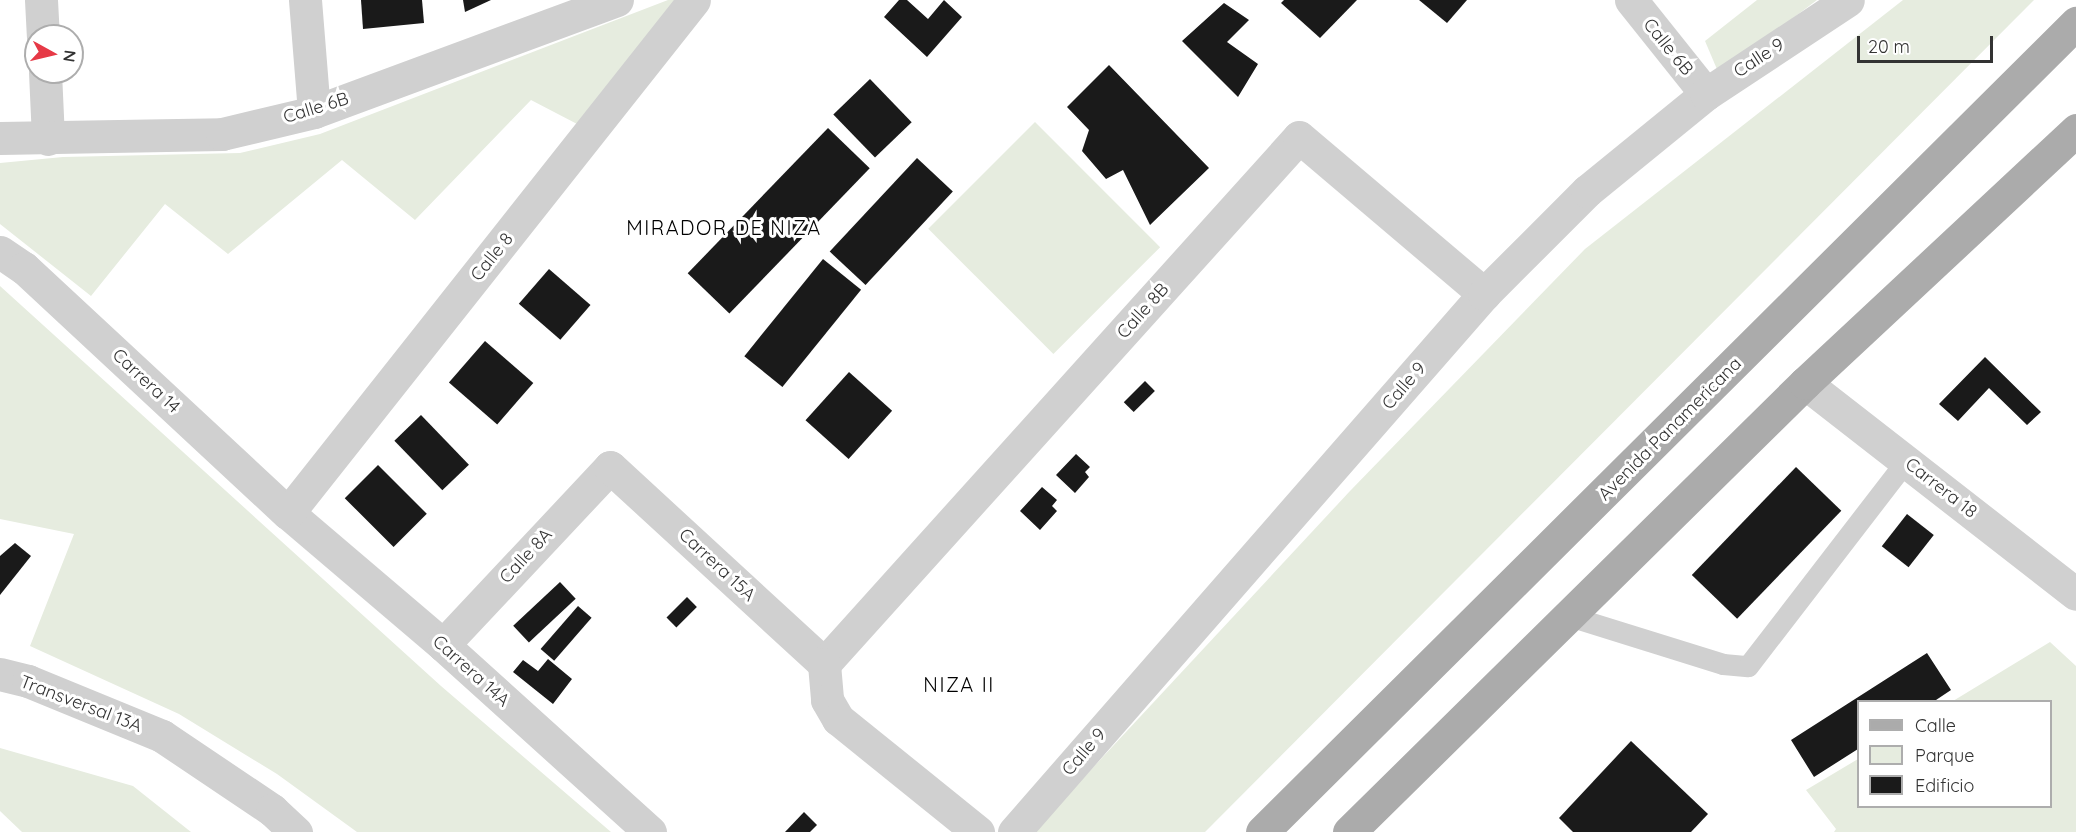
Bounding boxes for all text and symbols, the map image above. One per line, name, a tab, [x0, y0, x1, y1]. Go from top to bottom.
street label: Calle 6B	[1638, 14, 1698, 80]
north arrow	[24, 24, 84, 84]
scale bar	[1860, 24, 1996, 62]
street label: Calle 9	[1730, 34, 1788, 82]
text: 20 m	[1868, 35, 1910, 58]
text: N	[59, 49, 81, 63]
street label: Calle 6B	[281, 88, 351, 128]
district label: MIRADOR DE NIZA	[626, 215, 822, 239]
street label: Calle 8	[466, 229, 518, 285]
street label: Calle 8B	[1112, 279, 1174, 343]
street label: Carrera 14	[108, 344, 184, 418]
street label: Avenida Panamericana	[1594, 353, 1746, 505]
street label: Calle 9	[1378, 358, 1430, 414]
street label: Carrera 18	[1901, 453, 1981, 523]
street label: Calle 8A	[495, 524, 557, 588]
street label: Carrera 15A	[674, 524, 760, 606]
street label: Carrera 14A	[428, 631, 514, 711]
street label: Transversal 13A	[17, 671, 145, 737]
district label: NIZA II	[923, 672, 995, 696]
legend	[1857, 700, 2052, 808]
text: Calle	[1915, 714, 1956, 737]
street label: Calle 9	[1058, 724, 1110, 780]
text: Parque	[1915, 744, 1974, 767]
text: Edificio	[1915, 774, 1974, 797]

